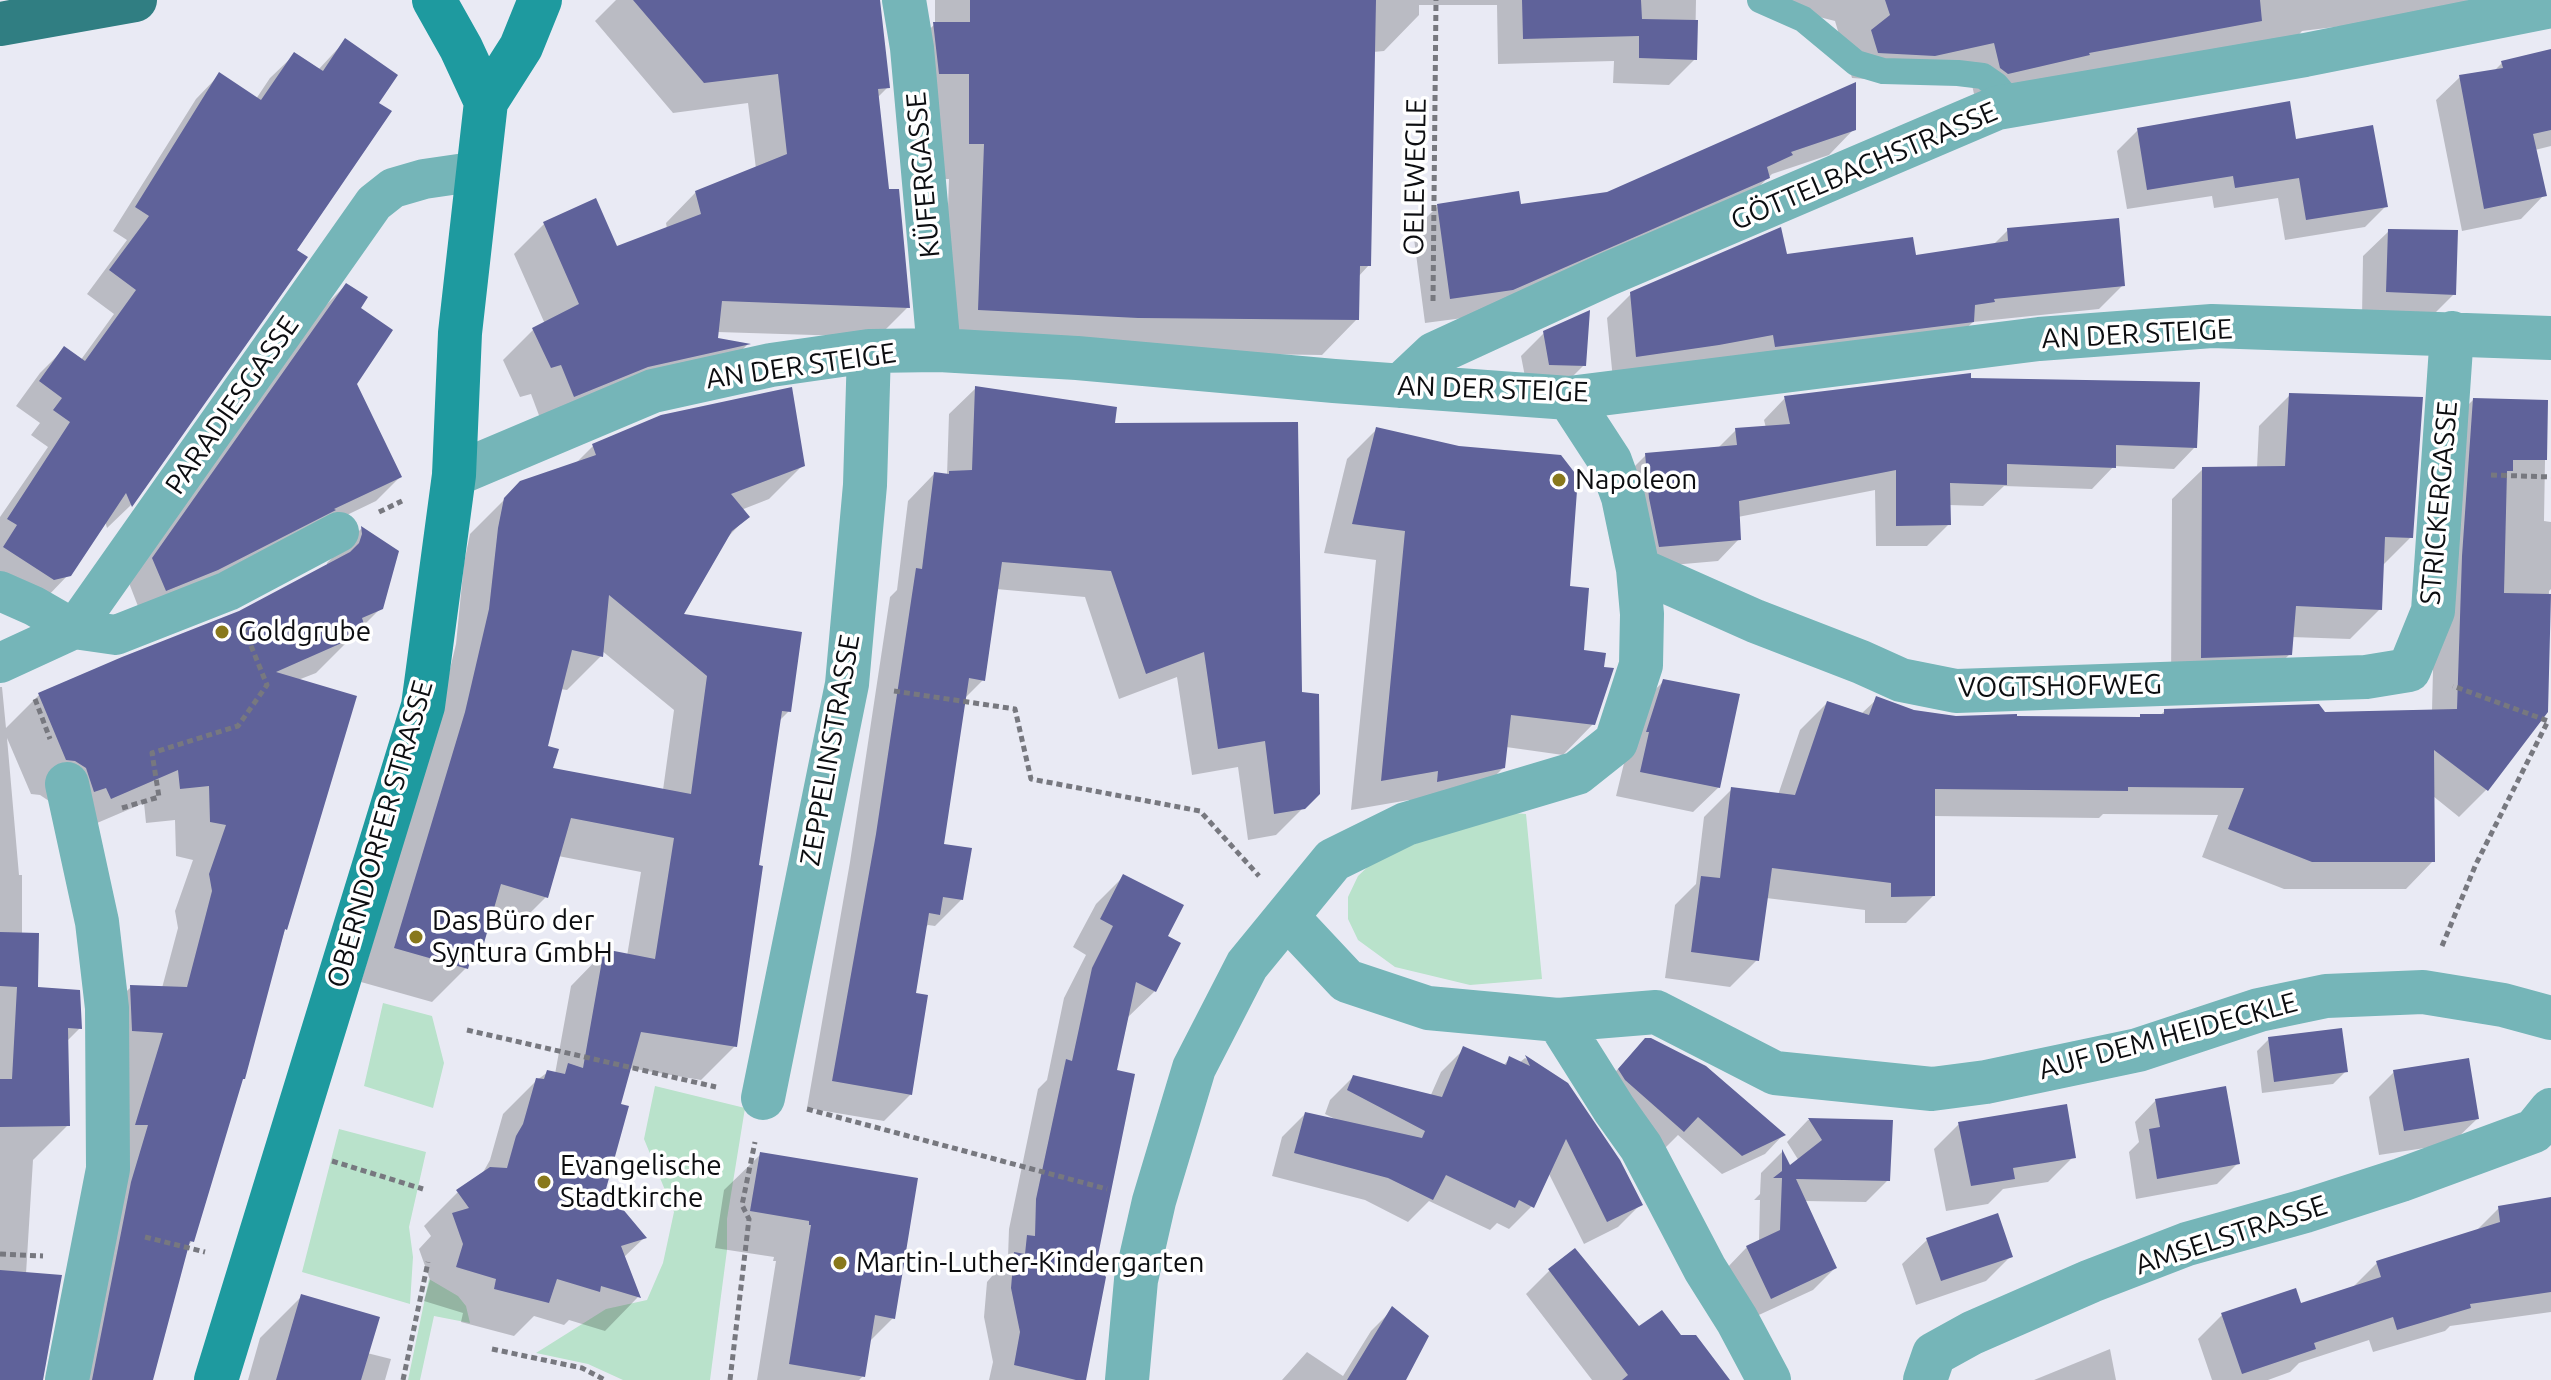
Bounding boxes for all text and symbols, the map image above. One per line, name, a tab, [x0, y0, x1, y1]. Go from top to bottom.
street label: KÜFERGASSE	[899, 91, 947, 259]
street label: GÖTTELBACHSTRASSE	[1726, 95, 2002, 237]
street label: OELEWEGLE	[1397, 98, 1433, 256]
street label: PARADIESGASSE	[158, 309, 306, 501]
street label: AN DER STEIGE	[2041, 312, 2233, 356]
street label: AN DER STEIGE	[704, 336, 898, 396]
street label: AN DER STEIGE	[1397, 369, 1589, 409]
street label: STRICKERGASSE	[2413, 400, 2465, 606]
place label: Napoleon	[1575, 463, 1697, 497]
marker: Napoleon	[1550, 471, 1568, 489]
place label: Goldgrube	[238, 615, 371, 649]
marker: Goldgrube	[213, 623, 231, 641]
street label: ZEPPELINSTRASSE	[793, 632, 867, 868]
street label: VOGTSHOFWEG	[1958, 667, 2162, 705]
street label: OBERNDORFER STRASSE	[320, 676, 440, 992]
place label: Das Büro der Syntura GmbH	[432, 904, 613, 970]
marker: Das Büro der Syntura GmbH	[407, 928, 425, 946]
street label: AUF DEM HEIDECKLE	[2035, 985, 2301, 1087]
place label: Evangelische Stadtkirche	[560, 1149, 722, 1215]
marker: Evangelische Stadtkirche	[535, 1173, 553, 1191]
street label: AMSELSTRASSE	[2131, 1188, 2331, 1282]
place label: Martin-Luther-Kindergarten	[856, 1246, 1204, 1280]
marker: Martin-Luther-Kindergarten	[831, 1254, 849, 1272]

